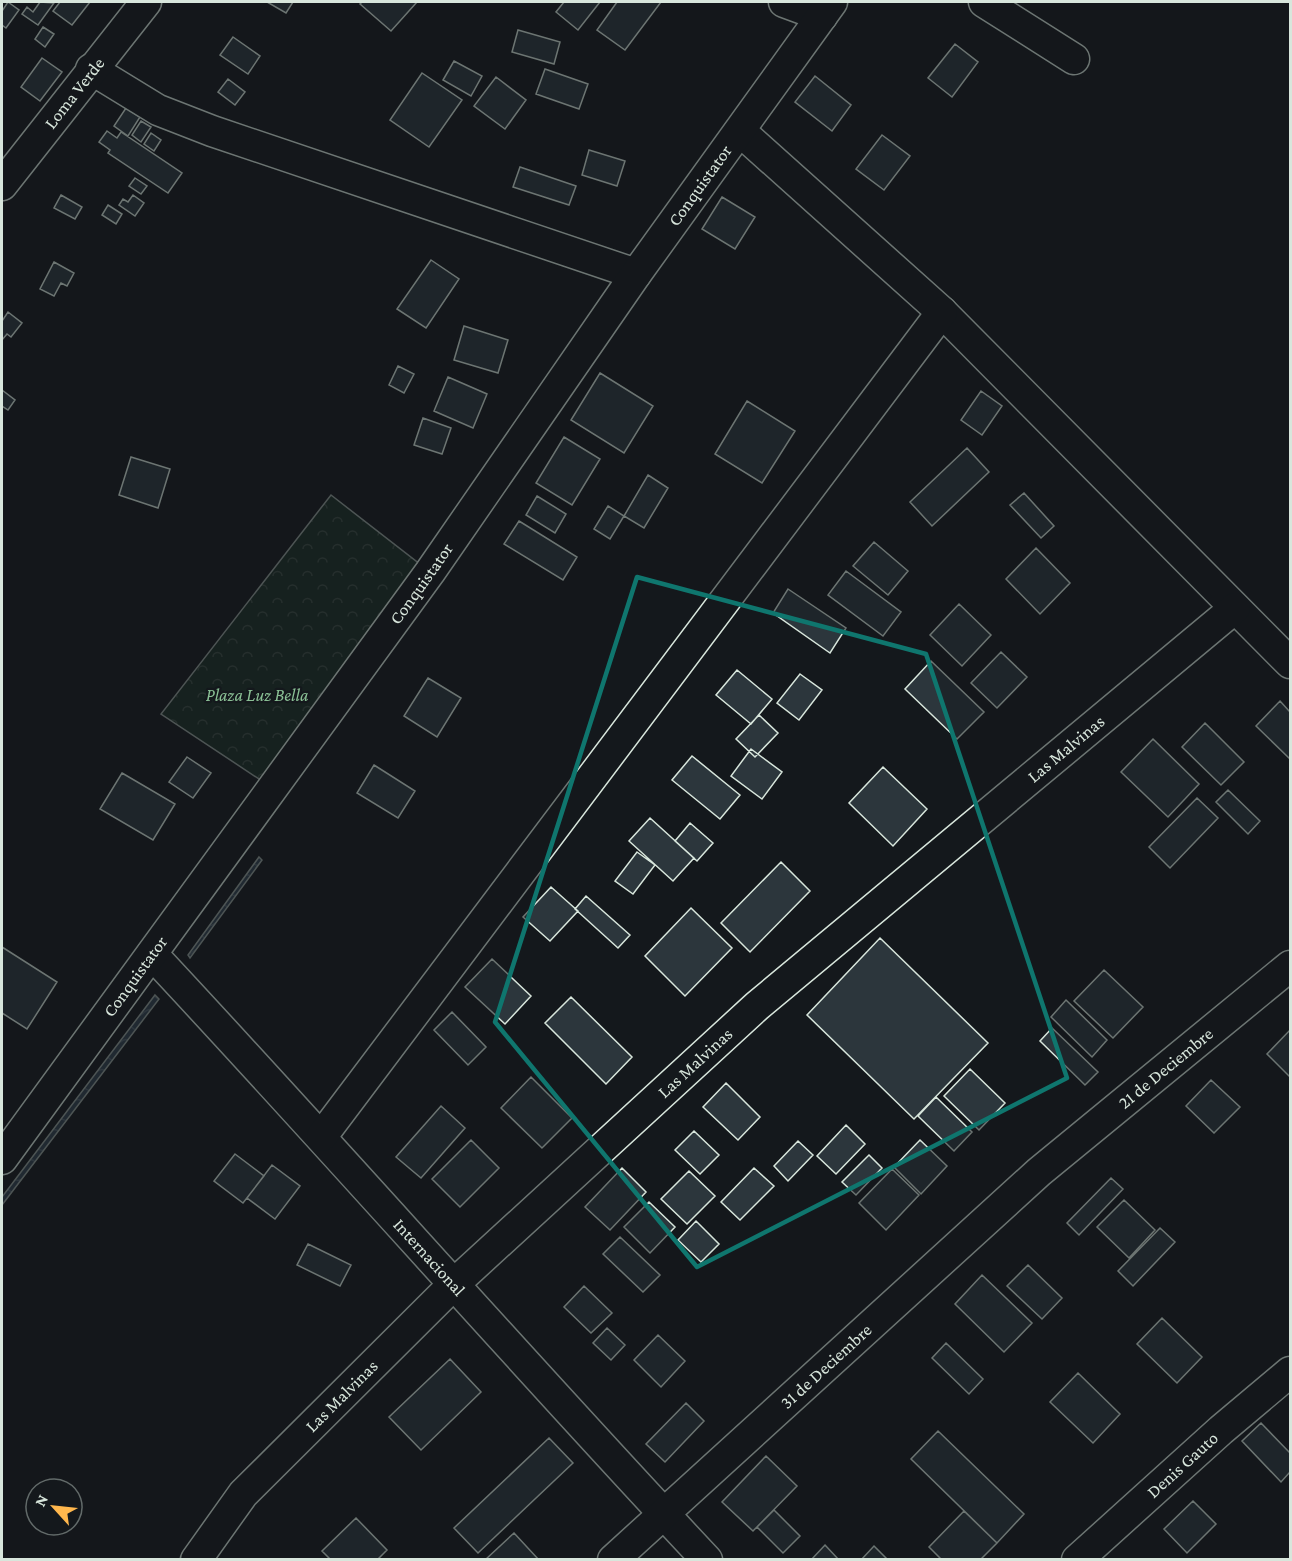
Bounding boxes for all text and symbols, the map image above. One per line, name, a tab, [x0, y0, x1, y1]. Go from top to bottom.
street label: Loma Verde	[40, 53, 109, 133]
street label: Conquistator	[664, 140, 736, 230]
street label: Conquistator	[385, 539, 457, 628]
park label: Plaza Luz Bella	[206, 685, 309, 705]
street label: Las Malvinas	[1023, 711, 1108, 786]
street label: Conquistator	[99, 932, 172, 1021]
street label: 21 de Deciembre	[1114, 1023, 1217, 1113]
street label: Las Malvinas	[654, 1024, 737, 1102]
street label: Internacional	[389, 1215, 470, 1300]
street label: 31 de Deciembre	[776, 1319, 876, 1413]
street label: Las Malvinas	[301, 1356, 382, 1436]
street label: Denis Gauto	[1143, 1428, 1222, 1502]
north arrow	[24, 1477, 84, 1537]
text: N	[31, 1492, 51, 1509]

